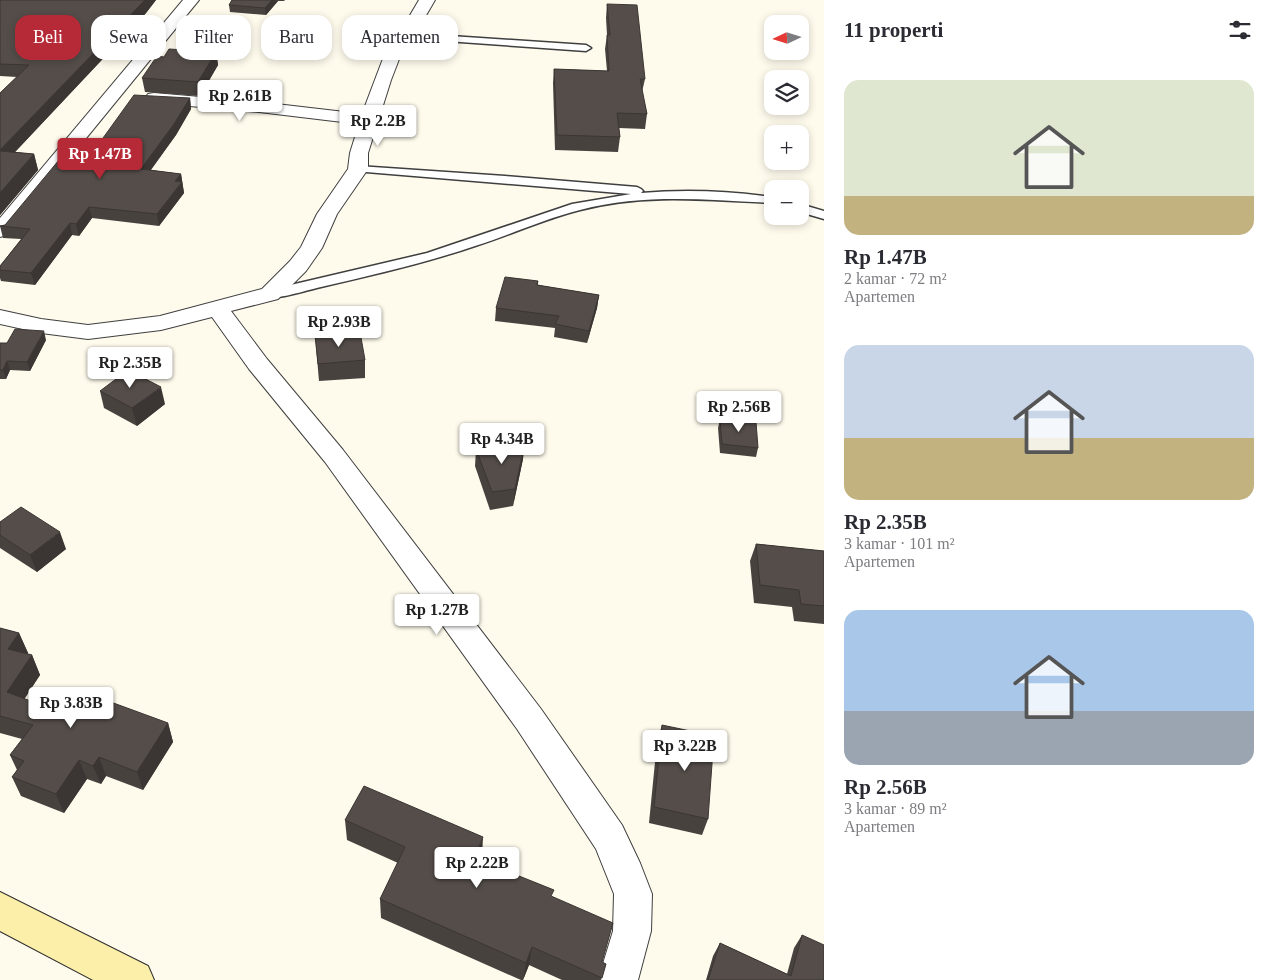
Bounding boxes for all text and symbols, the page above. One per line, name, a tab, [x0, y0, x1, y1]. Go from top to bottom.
chip: Beli	[15, 15, 81, 60]
chip: Sewa	[91, 15, 166, 60]
chip: Filter	[176, 15, 251, 60]
chip: Baru	[261, 15, 332, 60]
chip: Apartemen	[342, 15, 458, 60]
north arrow	[764, 15, 809, 60]
map controls	[764, 15, 809, 225]
icon: filters	[1226, 16, 1254, 44]
text: 11 properti	[844, 18, 943, 42]
button: layers	[764, 70, 809, 115]
pin: Rp 2.61B	[188, 80, 292, 122]
text: Rp 2.61B	[208, 87, 272, 104]
pin: Rp 2.2B	[332, 104, 424, 147]
text: Rp 2.2B	[350, 112, 406, 129]
icon: home	[1004, 112, 1094, 202]
button: +	[764, 125, 809, 170]
pin: Rp 1.47B	[48, 138, 152, 180]
text: Rp 1.47B	[68, 145, 132, 162]
button: −	[764, 180, 809, 225]
text: Rp 1.47B	[844, 245, 927, 269]
text: 2 kamar · 72 m²	[844, 270, 947, 287]
text: Apartemen	[844, 288, 915, 305]
pin: Rp 2.93B	[287, 306, 391, 348]
text: Rp 2.93B	[307, 313, 371, 330]
pin: Rp 2.35B	[78, 346, 182, 389]
text: Rp 2.35B	[98, 354, 162, 371]
icon: home	[1004, 377, 1094, 467]
pin: Rp 2.56B	[687, 390, 791, 433]
text: Rp 2.56B	[707, 398, 771, 415]
pin: Rp 4.34B	[450, 422, 554, 465]
text: Rp 4.34B	[470, 430, 534, 447]
text: Rp 2.35B	[844, 510, 927, 534]
text: 3 kamar · 101 m²	[844, 535, 955, 552]
text: Apartemen	[844, 553, 915, 570]
pin: Rp 1.27B	[385, 594, 489, 636]
text: Rp 1.27B	[405, 601, 469, 618]
icon: home	[1004, 642, 1094, 732]
pin: Rp 3.83B	[19, 686, 123, 729]
text: Rp 3.83B	[39, 694, 103, 711]
pin: Rp 3.22B	[633, 730, 737, 772]
text: Rp 3.22B	[653, 737, 717, 754]
text: Rp 2.56B	[844, 775, 927, 799]
text: 3 kamar · 89 m²	[844, 800, 947, 817]
text: Apartemen	[844, 818, 915, 835]
pin: Rp 2.22B	[425, 846, 529, 889]
text: Rp 2.22B	[445, 854, 509, 871]

